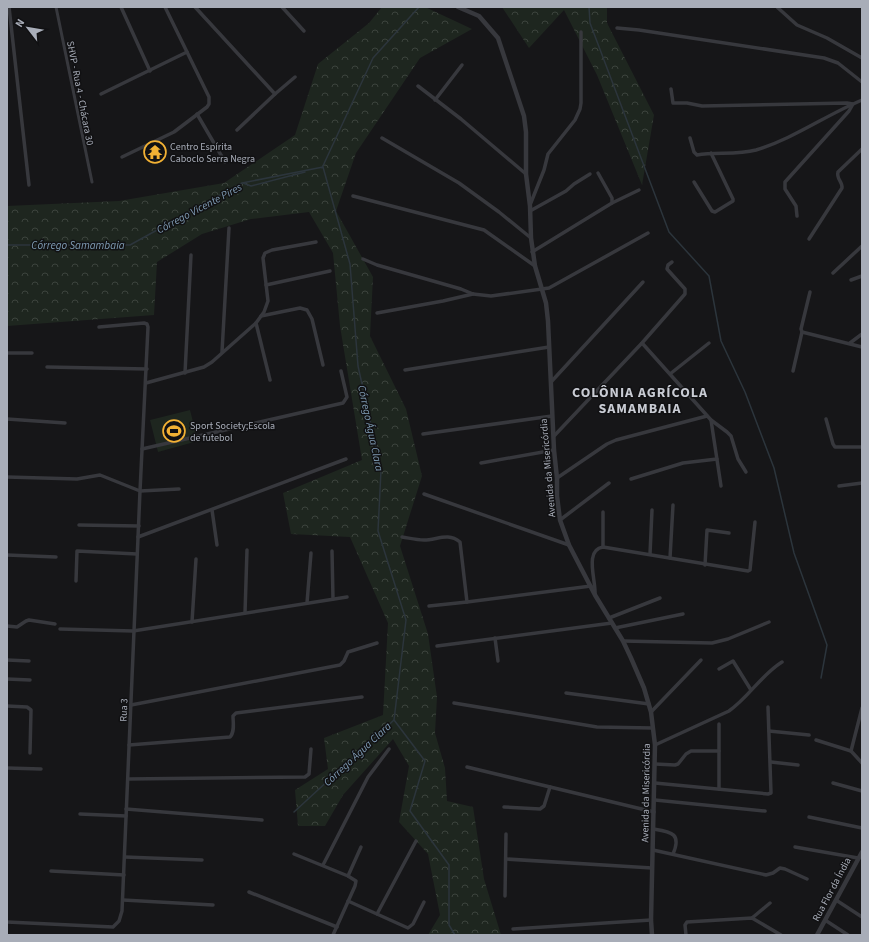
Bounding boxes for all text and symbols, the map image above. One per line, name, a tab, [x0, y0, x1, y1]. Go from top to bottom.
north arrow	[8, 8, 48, 48]
text: N	[12, 16, 28, 30]
street label: SHVP - Rua 4 - Chácara 30	[63, 40, 97, 147]
temple icon: Centro Espírita Caboclo Serra Negra	[142, 139, 168, 165]
place label: Centro Espírita Caboclo Serra Negra	[170, 140, 255, 166]
water label: Córrego Vicente Pires	[154, 179, 245, 237]
water label: Córrego Samambaia	[31, 238, 125, 253]
district label: COLÔNIA AGRÍCOLA SAMAMBAIA	[572, 383, 708, 419]
water label: Córrego Água Clara	[354, 384, 387, 473]
sports icon: Sport Society;Escola de futebol	[161, 418, 187, 444]
street label: Avenida da Misericórdia	[537, 418, 559, 518]
place label: Sport Society;Escola de futebol	[190, 419, 275, 445]
street label: Rua 3	[117, 698, 131, 722]
water label: Córrego Água Clara	[320, 719, 395, 790]
street label: Avenida da Misericórdia	[638, 743, 654, 843]
street label: Rua Flor da Índia	[809, 855, 855, 924]

